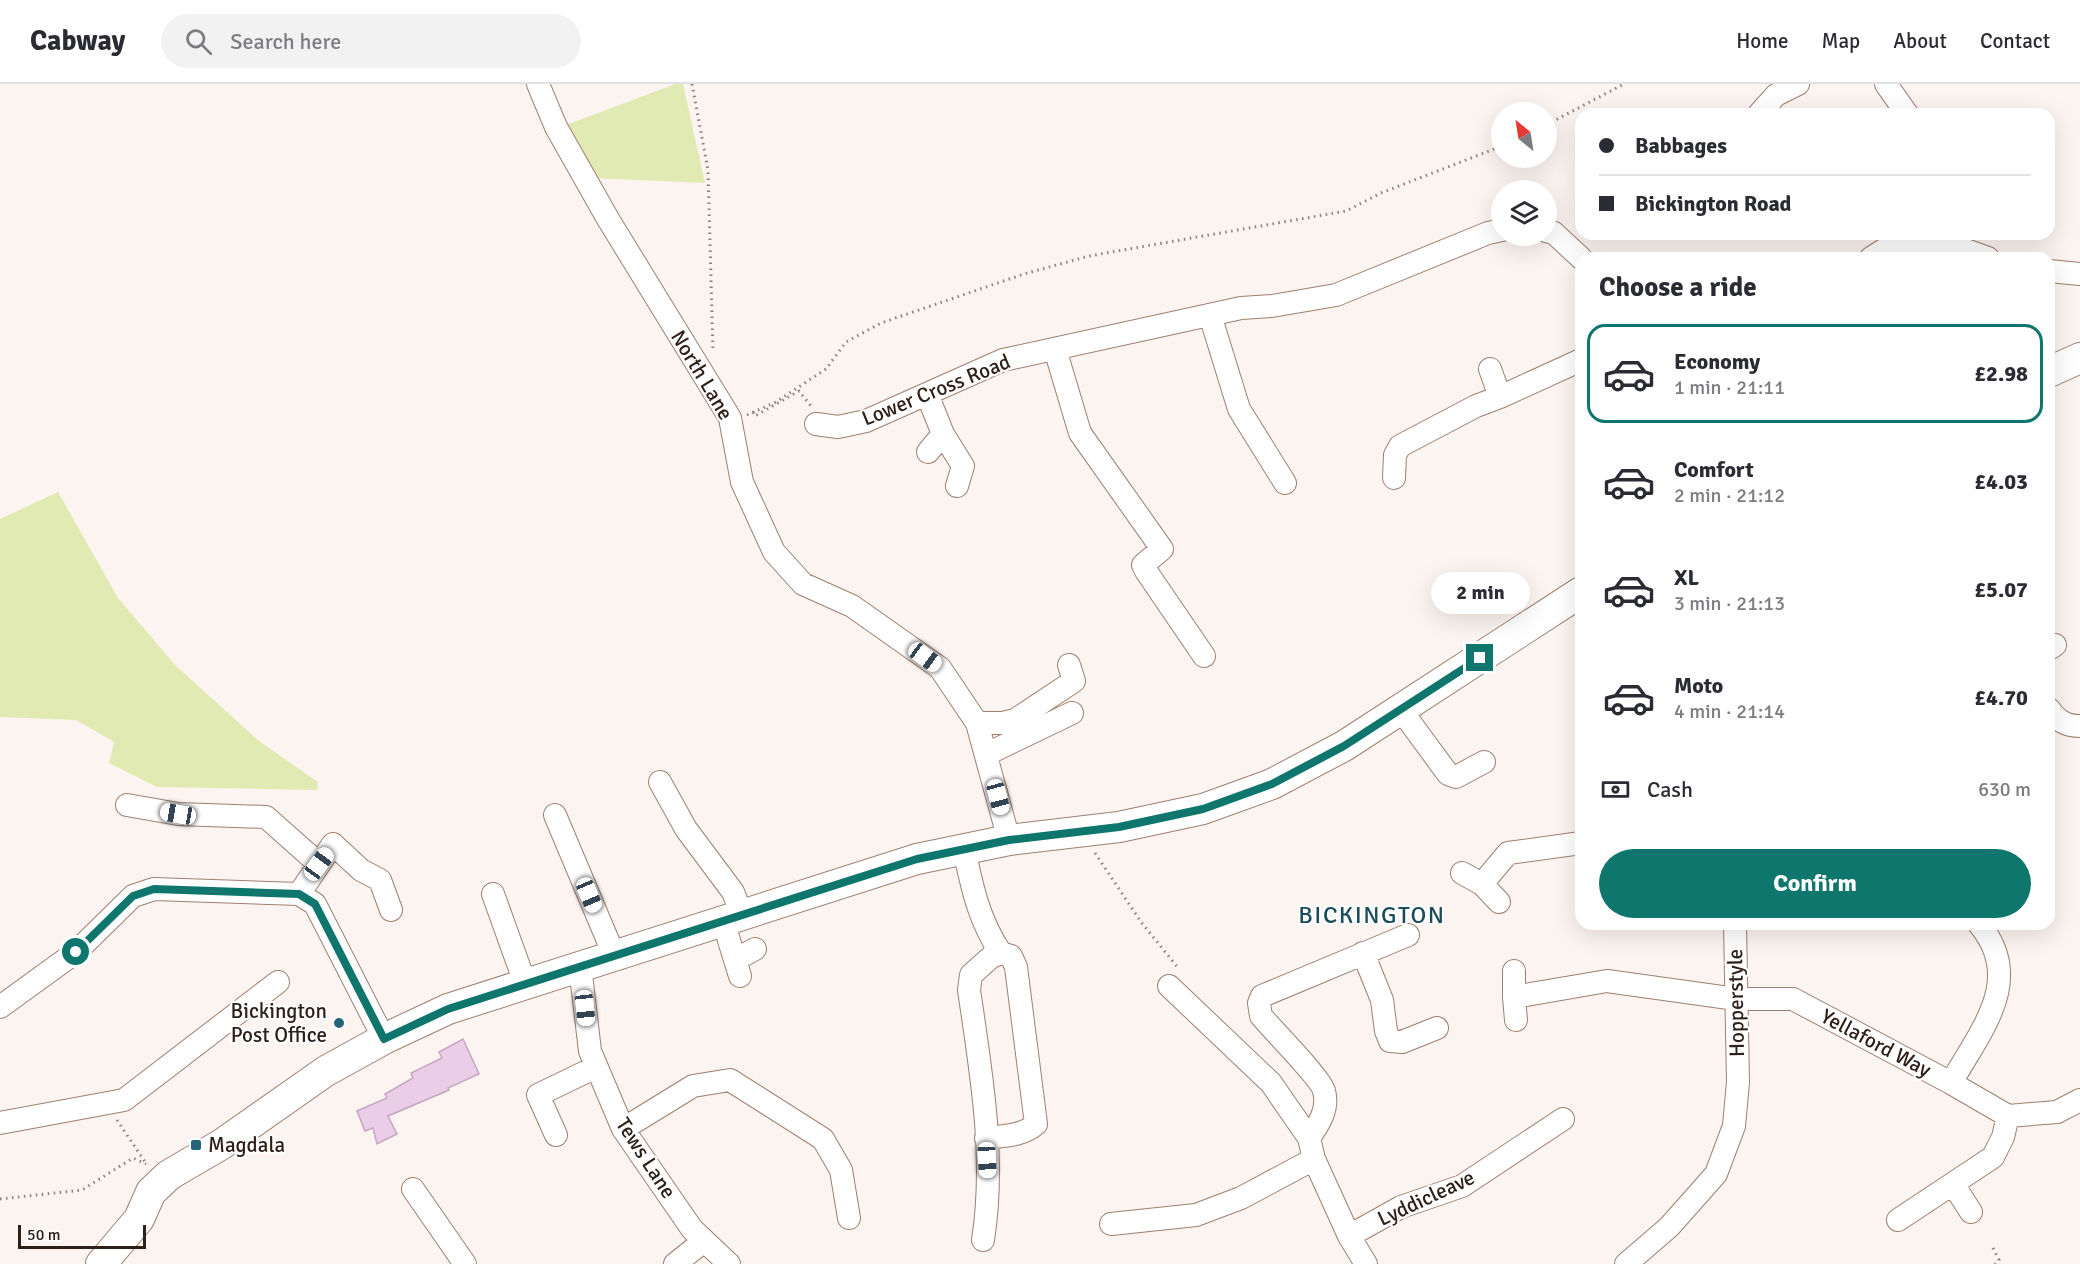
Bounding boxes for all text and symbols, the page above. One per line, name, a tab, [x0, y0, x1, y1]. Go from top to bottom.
search box	[161, 14, 581, 68]
text: Cabway	[30, 24, 125, 58]
icon: search	[182, 25, 215, 58]
text: Search here	[230, 28, 341, 55]
text: Home	[1736, 28, 1789, 54]
text: Map	[1822, 28, 1860, 54]
text: About	[1893, 28, 1947, 54]
text: Contact	[1980, 28, 2050, 54]
north arrow	[1491, 102, 1557, 168]
map controls	[1491, 102, 1557, 246]
text: Babbages	[1635, 132, 1727, 159]
button: layers	[1491, 180, 1557, 246]
text: Bickington Road	[1635, 190, 1791, 217]
text: Choose a ride	[1599, 271, 1757, 304]
street label: North Lane	[665, 325, 739, 425]
icon: car	[1602, 347, 1656, 401]
street label: Lower Cross Road	[858, 348, 1014, 432]
text: Economy	[1674, 348, 1760, 375]
text: £2.98	[1974, 360, 2028, 387]
text: 1 min · 21:11	[1674, 375, 1785, 400]
icon: car	[1602, 455, 1656, 509]
text: Comfort	[1674, 456, 1754, 483]
text: £4.03	[1974, 468, 2028, 495]
text: 2 min · 21:12	[1674, 483, 1785, 508]
icon: car	[1602, 563, 1656, 617]
text: XL	[1674, 564, 1699, 591]
callout: 2 min	[1430, 571, 1530, 613]
text: £5.07	[1974, 576, 2028, 603]
text: 2 min	[1456, 580, 1505, 605]
text: 3 min · 21:13	[1674, 591, 1785, 616]
car	[905, 639, 945, 675]
route end	[1466, 644, 1493, 671]
icon: car	[1602, 671, 1656, 725]
text: Moto	[1674, 672, 1723, 699]
text: £4.70	[1974, 684, 2028, 711]
text: 4 min · 21:14	[1674, 699, 1785, 724]
icon: cash	[1599, 773, 1632, 806]
text: Cash	[1647, 776, 1693, 803]
car	[985, 777, 1011, 817]
text: 630 m	[1978, 777, 2031, 802]
car	[159, 802, 197, 826]
car	[301, 844, 337, 884]
button: Confirm	[1599, 849, 2031, 918]
car	[574, 875, 604, 915]
district label: BICKINGTON	[1298, 900, 1446, 930]
route start	[62, 938, 89, 965]
street label: Hopperstyle	[1722, 949, 1750, 1057]
car	[574, 989, 596, 1027]
place label: Bickington Post Office	[231, 998, 327, 1048]
street label: Yellaford Way	[1816, 1003, 1936, 1083]
marker: Bickington Post Office	[332, 1016, 346, 1030]
street label: Tews Lane	[610, 1113, 682, 1203]
place label: Magdala	[208, 1132, 285, 1158]
marker: Magdala	[189, 1138, 203, 1152]
car	[977, 1142, 997, 1178]
street label: Lyddicleave	[1373, 1164, 1479, 1232]
scale bar	[18, 1222, 146, 1250]
text: 50 m	[27, 1225, 61, 1245]

